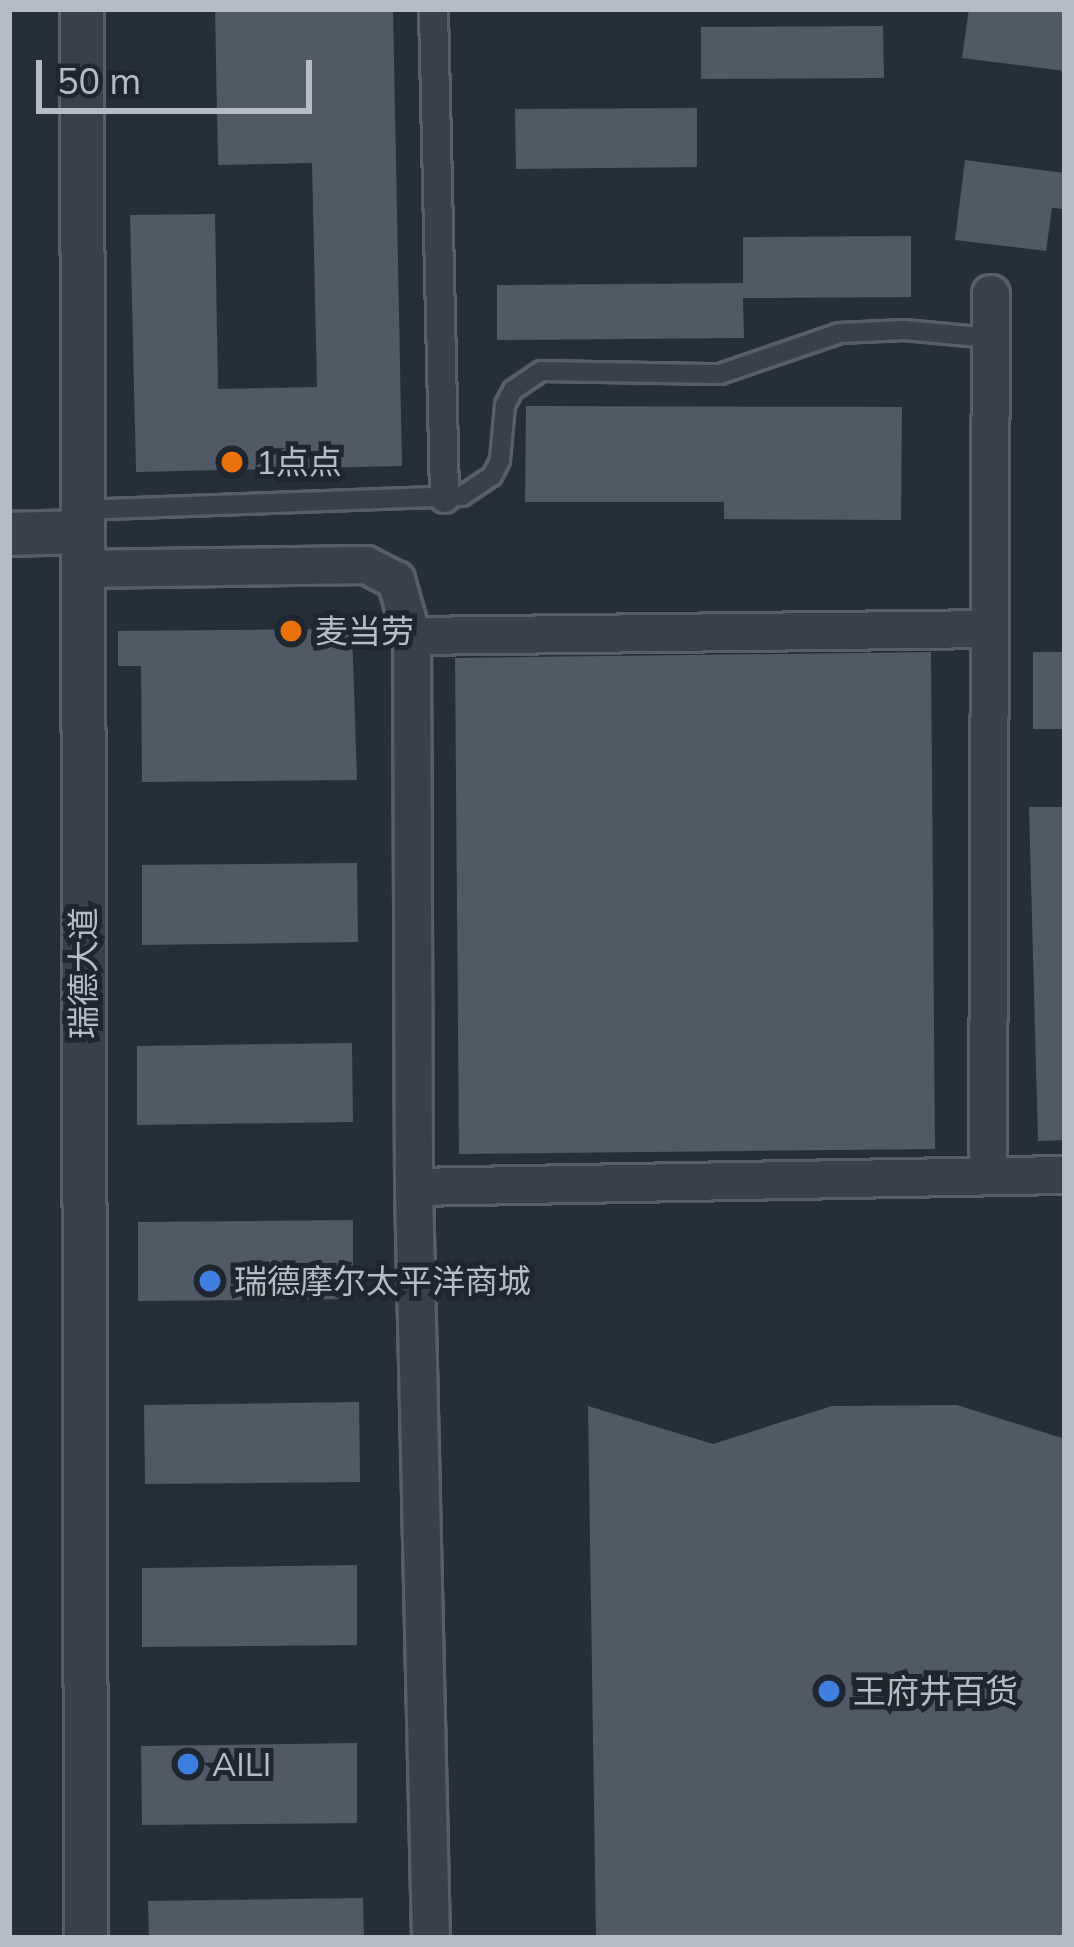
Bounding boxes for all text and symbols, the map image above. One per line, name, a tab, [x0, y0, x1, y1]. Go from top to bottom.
scale bar	[42, 36, 318, 110]
text: 50 m	[57, 58, 141, 103]
place label: 1点点	[256, 442, 342, 482]
marker: 1点点	[219, 449, 245, 475]
place label: 麦当劳	[315, 611, 414, 651]
marker: 麦当劳	[278, 618, 304, 644]
street label: 瑞德大道	[63, 907, 103, 1039]
place label: 瑞德摩尔太平洋商城	[234, 1261, 531, 1301]
marker: 瑞德摩尔太平洋商城	[197, 1268, 223, 1294]
place label: 王府井百货	[853, 1671, 1018, 1711]
marker: 王府井百货	[816, 1678, 842, 1704]
place label: AILI	[212, 1744, 271, 1784]
marker: AILI	[175, 1751, 201, 1777]

